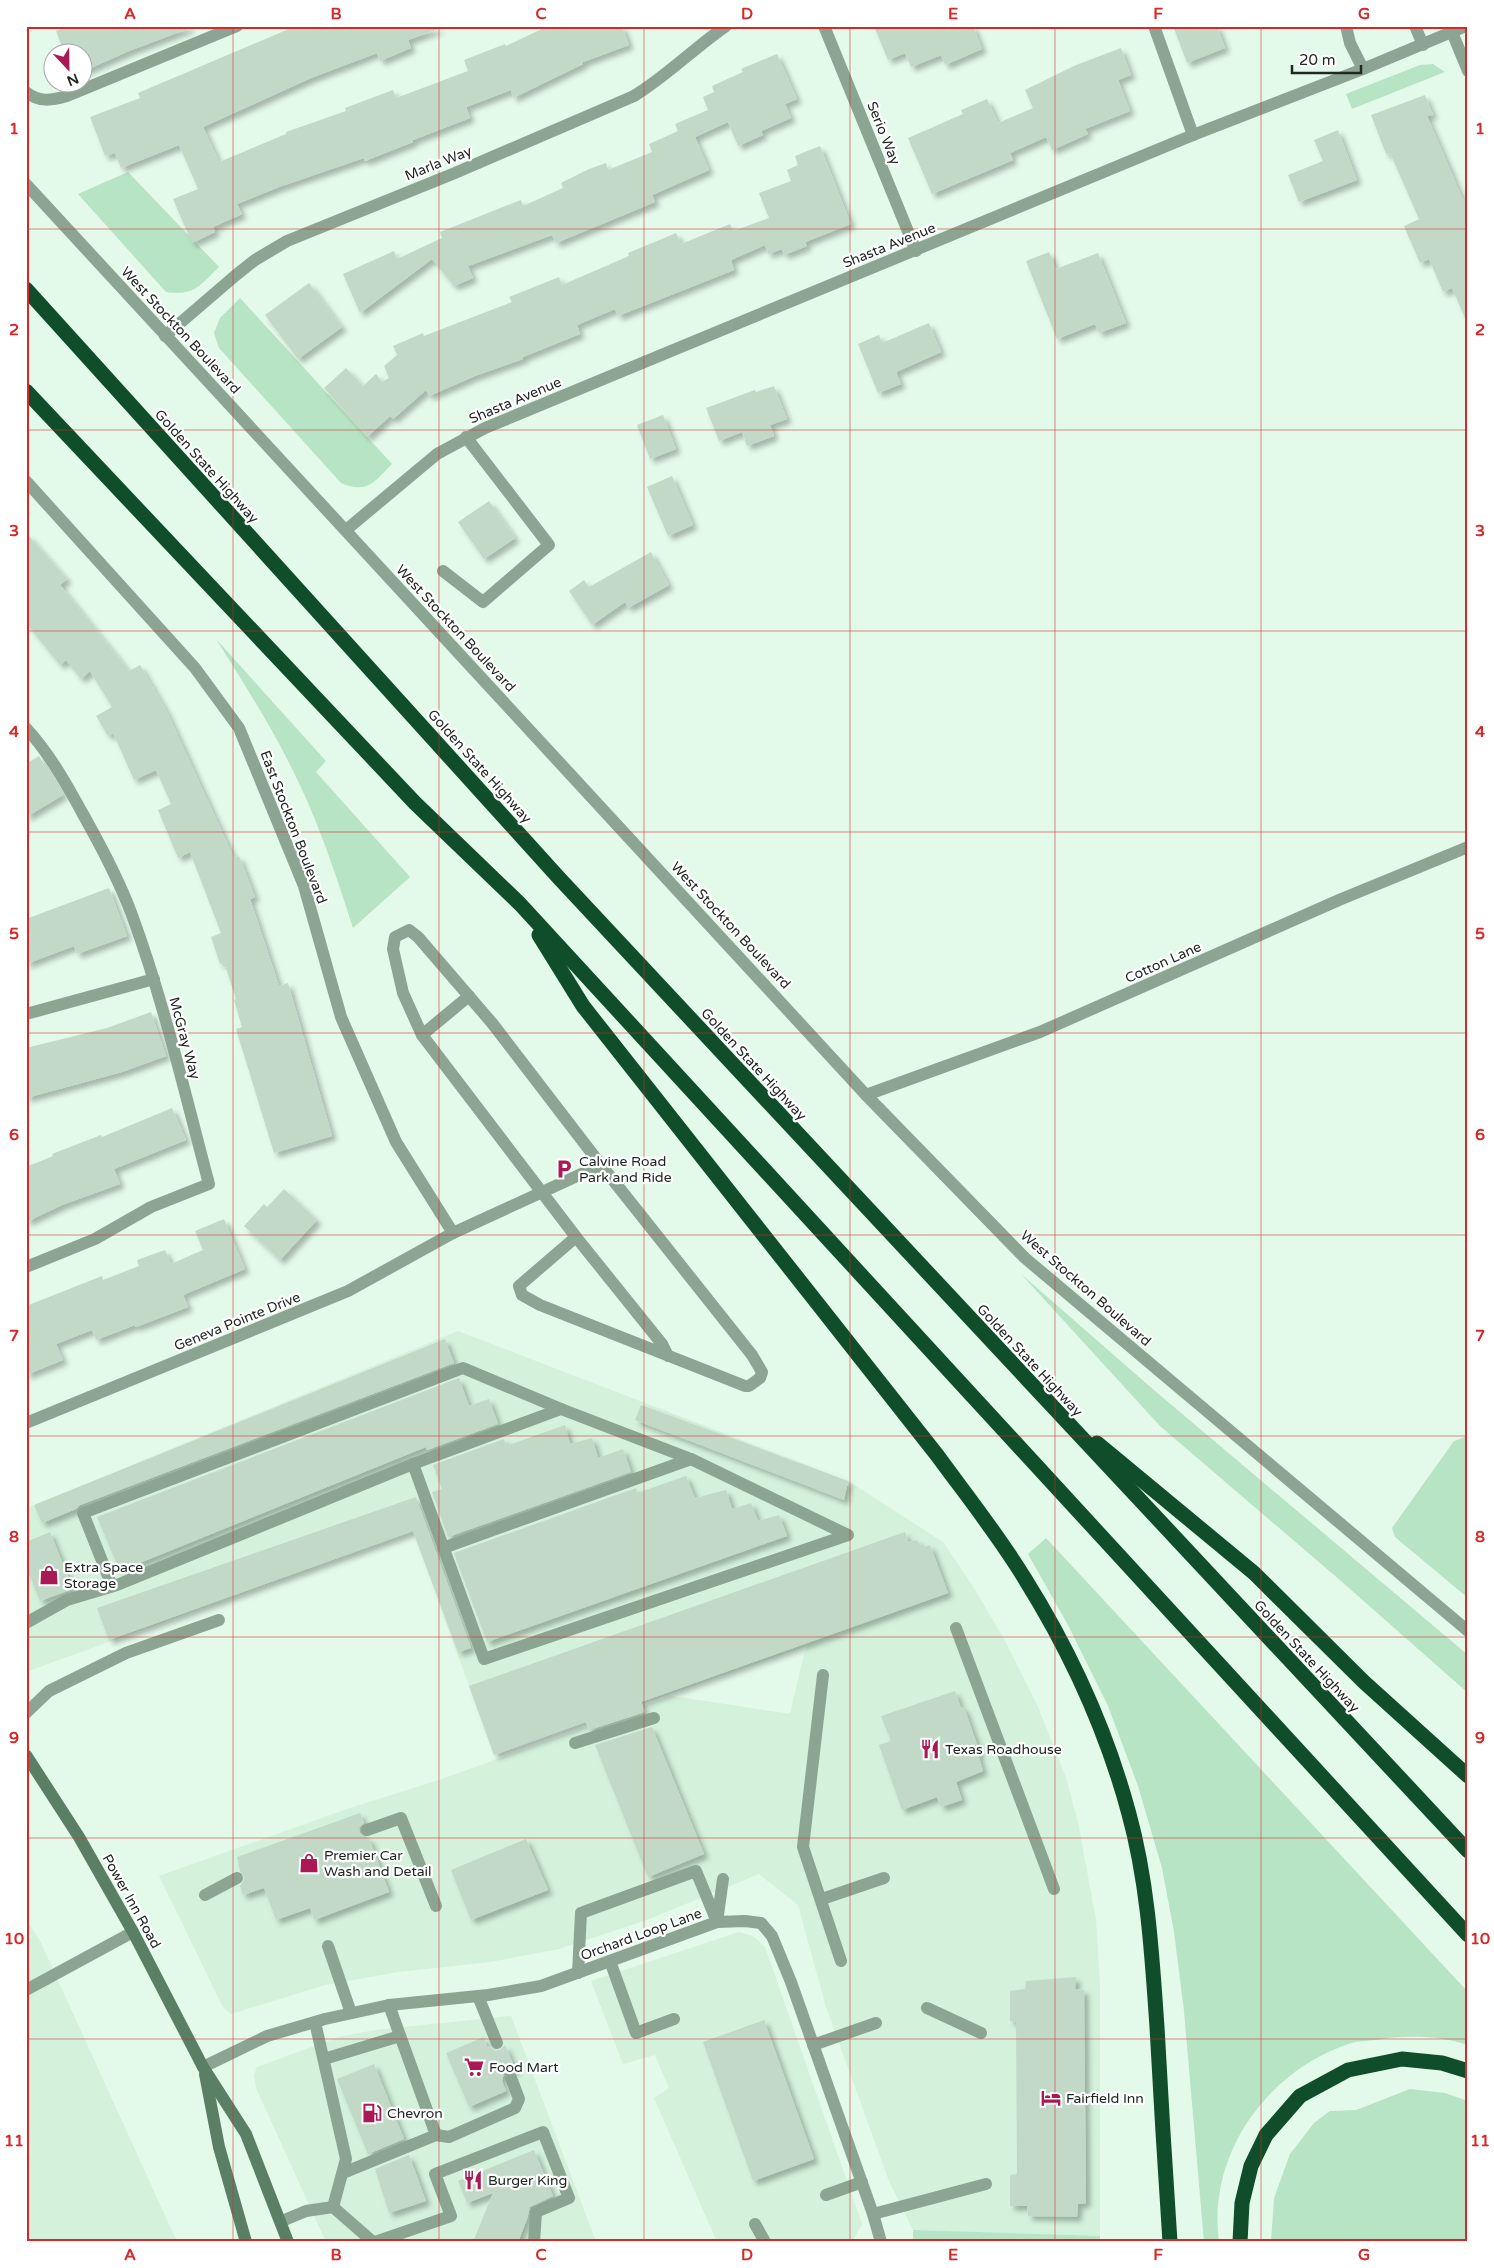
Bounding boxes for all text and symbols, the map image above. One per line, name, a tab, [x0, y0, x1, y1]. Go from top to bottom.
text: A	[124, 4, 136, 24]
text: B	[330, 4, 342, 24]
text: C	[535, 4, 547, 24]
text: D	[741, 4, 753, 24]
text: E	[948, 4, 958, 24]
text: F	[1153, 4, 1163, 24]
text: G	[1358, 4, 1370, 24]
north arrow	[42, 42, 92, 92]
scale bar	[1292, 42, 1360, 74]
text: 20 m	[1299, 51, 1336, 69]
text: N	[64, 70, 81, 90]
street label: Serio Way	[863, 99, 904, 168]
text: 1	[9, 119, 19, 139]
text: 1	[1475, 119, 1485, 139]
street label: Marla Way	[402, 142, 475, 185]
street label: Shasta Avenue	[840, 219, 938, 272]
street label: West Stockton Boulevard	[117, 263, 244, 397]
text: 2	[9, 320, 19, 340]
text: 2	[1475, 320, 1485, 340]
street label: Shasta Avenue	[467, 373, 564, 428]
street label: Golden State Highway	[151, 406, 262, 527]
text: 3	[9, 521, 19, 541]
text: 3	[1475, 521, 1485, 541]
street label: West Stockton Boulevard	[392, 561, 519, 695]
street label: Golden State Highway	[424, 706, 535, 827]
text: 4	[9, 722, 19, 742]
text: 4	[1475, 722, 1485, 742]
street label: East Stockton Boulevard	[256, 748, 331, 906]
street label: West Stockton Boulevard	[667, 858, 794, 992]
text: 5	[9, 924, 19, 944]
text: 5	[1475, 924, 1485, 944]
street label: Cotton Lane	[1122, 938, 1204, 987]
street label: McGray Way	[165, 995, 204, 1082]
street label: Golden State Highway	[697, 1005, 810, 1124]
text: 6	[9, 1125, 19, 1145]
text: 6	[1475, 1125, 1485, 1145]
place label: Calvine Road Park and Ride	[579, 1153, 672, 1186]
parking icon: Calvine Road Park and Ride	[553, 1158, 575, 1180]
street label: West Stockton Boulevard	[1017, 1227, 1154, 1350]
street label: Geneva Pointe Drive	[172, 1288, 303, 1355]
street label: Golden State Highway	[973, 1301, 1086, 1420]
text: 7	[9, 1326, 19, 1346]
text: 7	[1475, 1326, 1485, 1346]
text: 8	[9, 1527, 19, 1547]
text: 8	[1475, 1527, 1485, 1547]
place label: Extra Space Storage	[64, 1559, 143, 1592]
shop icon: Extra Space Storage	[38, 1564, 60, 1586]
street label: Golden State Highway	[1250, 1597, 1363, 1716]
text: 9	[9, 1728, 19, 1748]
text: 9	[1475, 1728, 1485, 1748]
restaurant icon: Texas Roadhouse	[919, 1738, 941, 1760]
place label: Texas Roadhouse	[945, 1741, 1062, 1758]
place label: Premier Car Wash and Detail	[324, 1847, 432, 1880]
street label: Power Inn Road	[99, 1851, 165, 1951]
shop icon: Premier Car Wash and Detail	[298, 1852, 320, 1874]
street label: Orchard Loop Lane	[578, 1905, 704, 1964]
text: 10	[4, 1929, 24, 1949]
text: 10	[1470, 1929, 1490, 1949]
supermarket icon: Food Mart	[463, 2056, 485, 2078]
place label: Food Mart	[489, 2059, 559, 2076]
hotel icon: Fairfield Inn	[1040, 2087, 1062, 2109]
place label: Fairfield Inn	[1066, 2090, 1144, 2107]
fuel station icon: Chevron	[361, 2102, 383, 2124]
place label: Chevron	[387, 2105, 443, 2122]
text: 11	[4, 2131, 24, 2151]
text: 11	[1470, 2131, 1490, 2151]
restaurant icon: Burger King	[462, 2169, 484, 2191]
place label: Burger King	[488, 2172, 567, 2189]
text: A	[124, 2245, 136, 2265]
text: B	[330, 2245, 342, 2265]
text: C	[535, 2245, 547, 2265]
text: D	[741, 2245, 753, 2265]
text: E	[948, 2245, 958, 2265]
text: F	[1153, 2245, 1163, 2265]
text: G	[1358, 2245, 1370, 2265]

